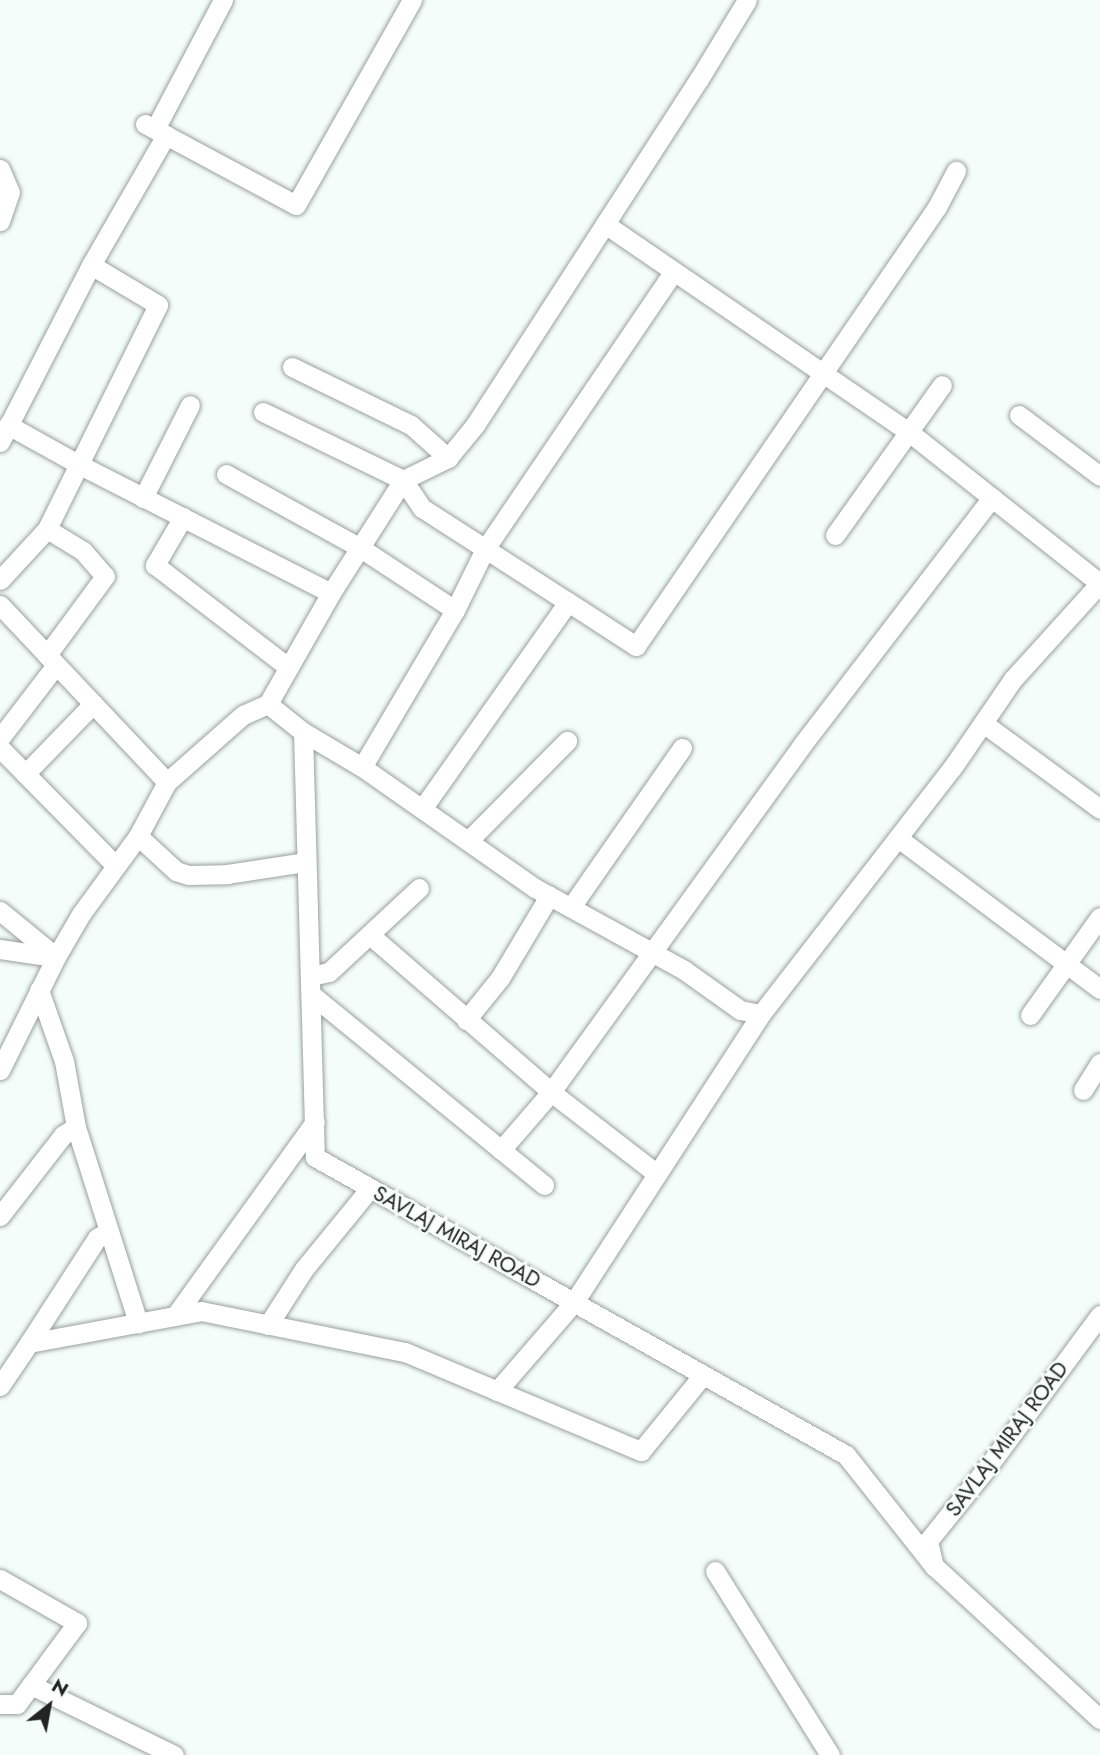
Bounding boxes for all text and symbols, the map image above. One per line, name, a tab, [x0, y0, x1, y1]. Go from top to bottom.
street label: SAVLAJ MIRAJ ROAD	[369, 1181, 545, 1293]
street label: SAVLAJ MIRAJ ROAD	[941, 1357, 1073, 1521]
north arrow	[14, 1671, 84, 1741]
text: N	[47, 1672, 73, 1703]

